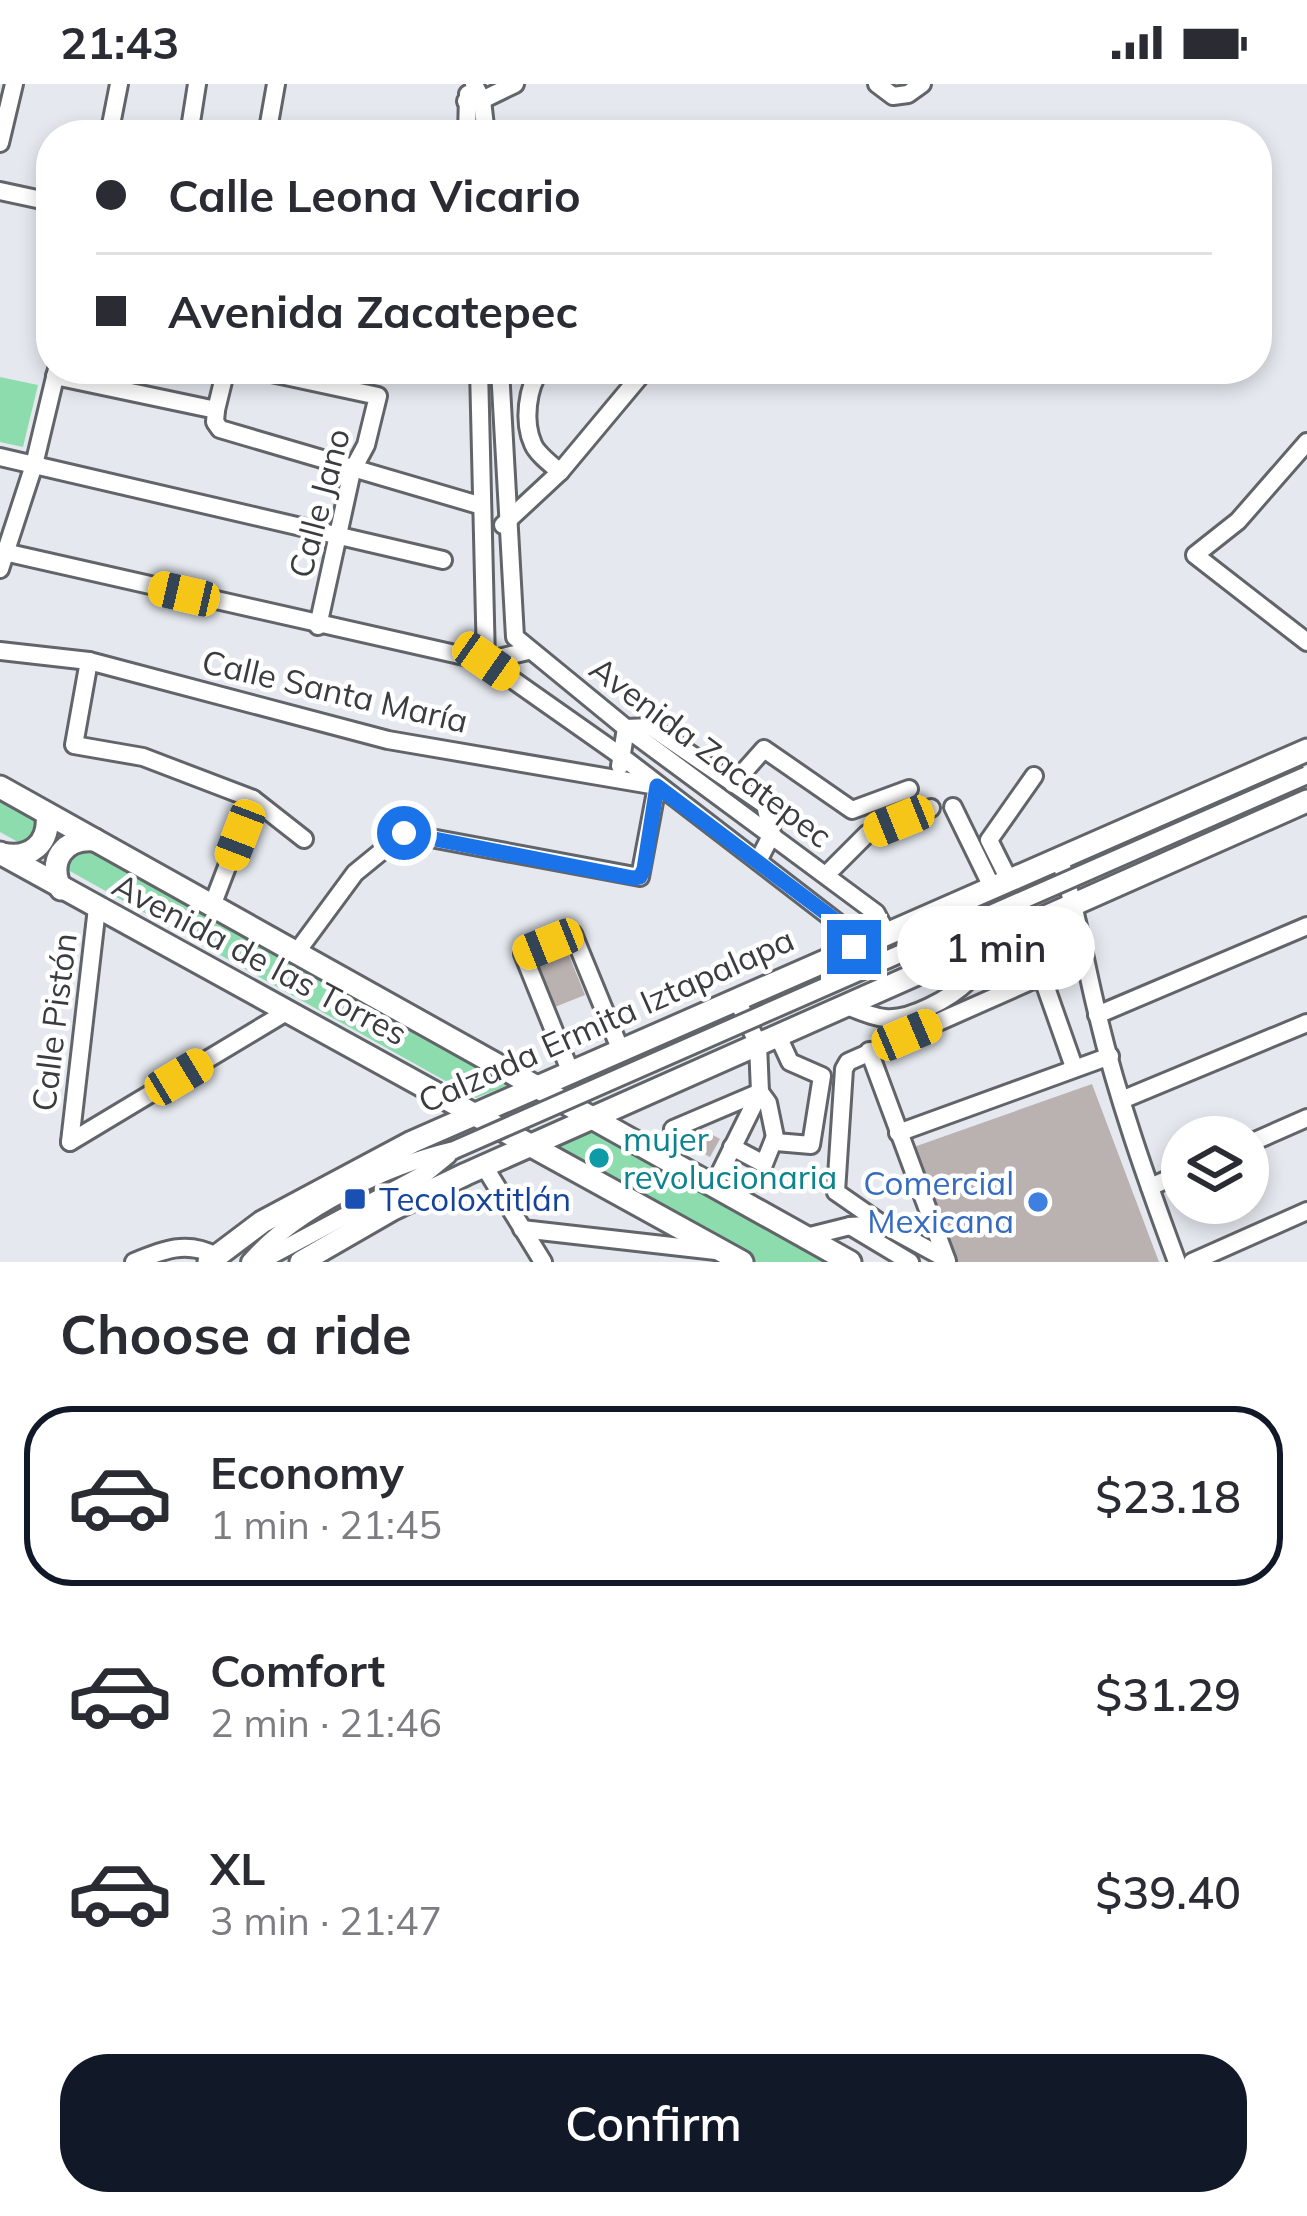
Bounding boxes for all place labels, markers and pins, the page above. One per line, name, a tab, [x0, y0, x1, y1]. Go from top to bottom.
place label: mujer revolucionaria	[623, 1118, 837, 1197]
marker: mujer revolucionaria	[586, 1145, 612, 1171]
place label: Comercial Mexicana	[863, 1162, 1014, 1241]
place label: Tecoloxtitlán	[379, 1178, 571, 1219]
marker: Tecoloxtitlán	[342, 1186, 368, 1212]
marker: Comercial Mexicana	[1025, 1189, 1051, 1215]

